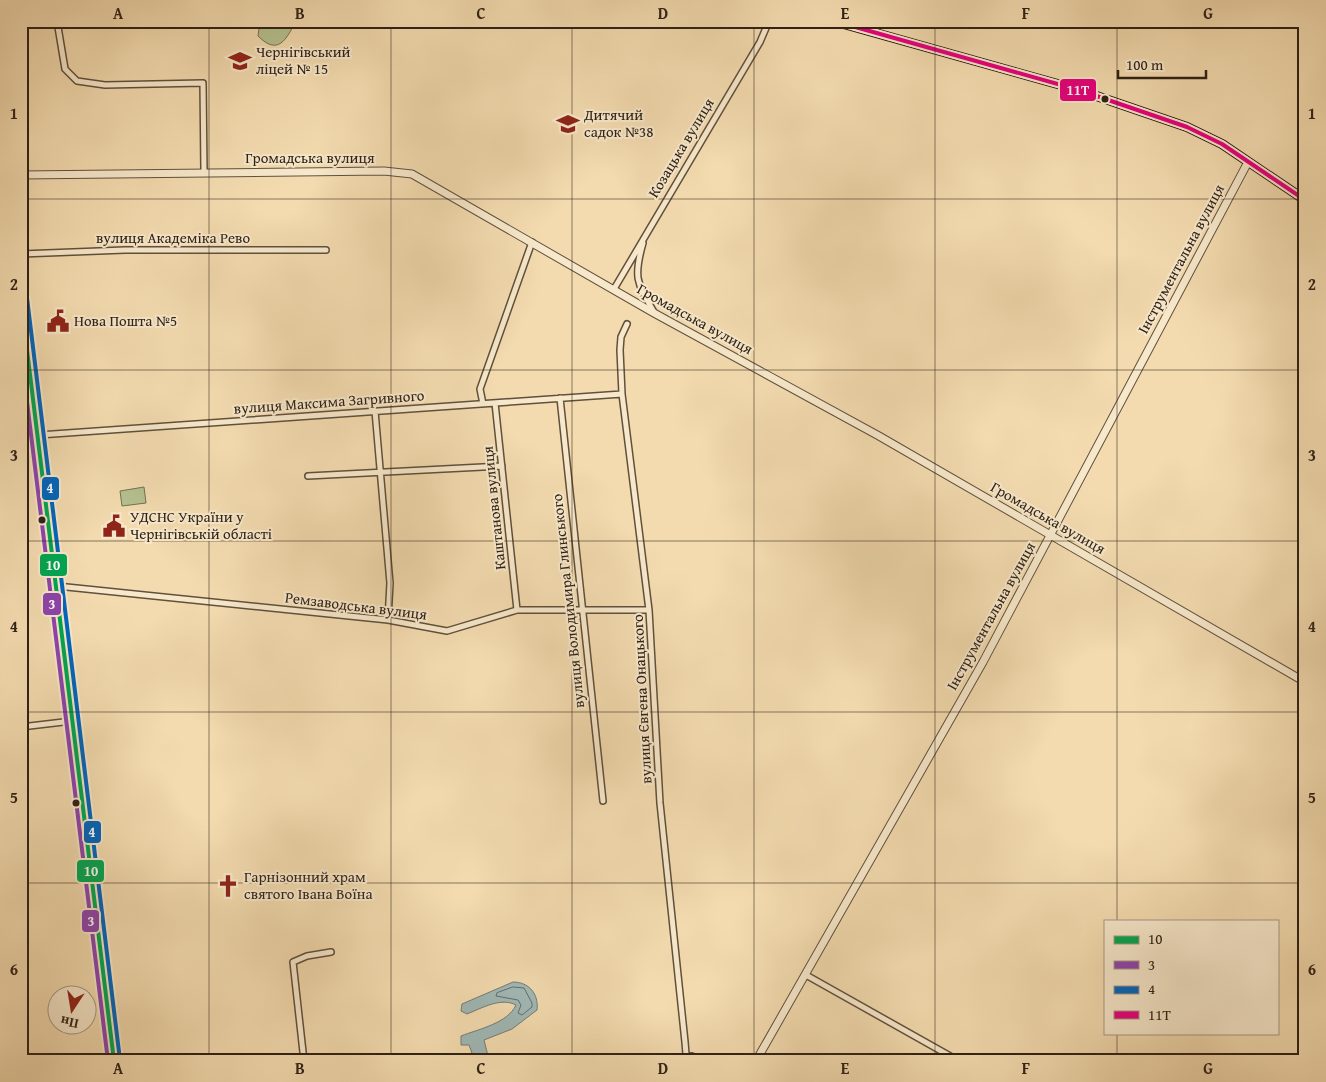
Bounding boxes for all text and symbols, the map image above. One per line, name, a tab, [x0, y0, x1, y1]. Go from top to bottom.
text: A	[113, 1, 124, 25]
text: B	[295, 1, 305, 25]
text: C	[476, 1, 486, 25]
text: D	[658, 1, 668, 25]
text: E	[841, 1, 850, 25]
text: F	[1022, 1, 1030, 25]
text: G	[1203, 1, 1213, 25]
place label: Чернігівський ліцей № 15	[256, 41, 351, 79]
school or university icon: Чернігівський ліцей № 15	[227, 48, 253, 74]
scale bar	[1118, 48, 1206, 80]
text: 100 m	[1126, 54, 1164, 75]
line badge: 11Т	[1059, 78, 1097, 102]
text: 11Т	[1067, 80, 1090, 100]
street label: Козацька вулиця	[643, 94, 719, 201]
unlabelled marker	[1100, 94, 1110, 104]
text: 1	[10, 101, 18, 125]
text: 1	[1308, 101, 1316, 125]
place label: Дитячий садок №38	[583, 104, 653, 142]
school or university icon: Дитячий садок №38	[555, 111, 581, 137]
street label: Громадська вулиця	[245, 147, 375, 168]
street label: Інструментальна вулиця	[1132, 180, 1229, 337]
street label: вулиця Академіка Рево	[96, 227, 250, 248]
text: 2	[10, 272, 18, 296]
text: 2	[1308, 272, 1316, 296]
street label: Громадська вулиця	[634, 278, 757, 359]
public building icon: Нова Пошта №5	[45, 308, 71, 334]
place label: Нова Пошта №5	[74, 310, 177, 331]
street label: вулиця Максима Загривного	[233, 384, 425, 419]
text: 3	[10, 443, 18, 467]
text: 3	[1308, 443, 1316, 467]
street label: Каштанова вулиця	[477, 445, 510, 571]
line badge: 4	[41, 476, 60, 501]
street label: Громадська вулиця	[987, 476, 1110, 559]
text: 4	[46, 478, 54, 498]
street label: вулиця Володимира Глинського	[546, 493, 589, 709]
place label: УДСНС України у Чернігівській області	[130, 506, 272, 544]
public building icon: УДСНС України у Чернігівській області	[101, 513, 127, 539]
unlabelled marker	[37, 515, 47, 525]
street label: Інструментальна вулиця	[941, 537, 1040, 694]
line badge: 10	[39, 553, 68, 577]
text: 10	[46, 555, 60, 575]
street label: Ремзаводська вулиця	[284, 586, 429, 625]
line badge: 3	[42, 592, 62, 616]
text: 3	[48, 594, 56, 614]
street label: вулиця Євгена Онацького	[627, 613, 656, 784]
text: 4	[10, 614, 18, 638]
text: 4	[1308, 614, 1316, 638]
text: 5	[10, 785, 18, 809]
text: 5	[1308, 785, 1316, 809]
unlabelled marker	[71, 798, 81, 808]
line badge: 4	[83, 820, 102, 844]
text: 4	[88, 822, 96, 842]
line badge: 10	[76, 859, 105, 883]
text: 10	[84, 861, 98, 881]
place label: Гарнізонний храм святого Івана Воїна	[244, 866, 373, 904]
church icon: Гарнізонний храм святого Івана Воїна	[215, 873, 241, 899]
line badge: 3	[81, 909, 100, 933]
text: 3	[87, 911, 95, 931]
legend	[1104, 920, 1278, 1034]
text: 10	[1148, 928, 1162, 949]
text: 3	[1148, 954, 1155, 975]
text: 6	[10, 957, 18, 981]
text: 6	[1308, 957, 1316, 981]
text: 4	[1148, 978, 1155, 999]
north arrow	[48, 984, 98, 1034]
text: 11Т	[1148, 1004, 1171, 1025]
text: Пн	[58, 1011, 80, 1034]
text: A	[113, 1056, 124, 1080]
text: B	[295, 1056, 305, 1080]
text: C	[476, 1056, 486, 1080]
text: D	[658, 1056, 668, 1080]
text: E	[841, 1056, 850, 1080]
text: F	[1022, 1056, 1030, 1080]
text: G	[1203, 1056, 1213, 1080]

